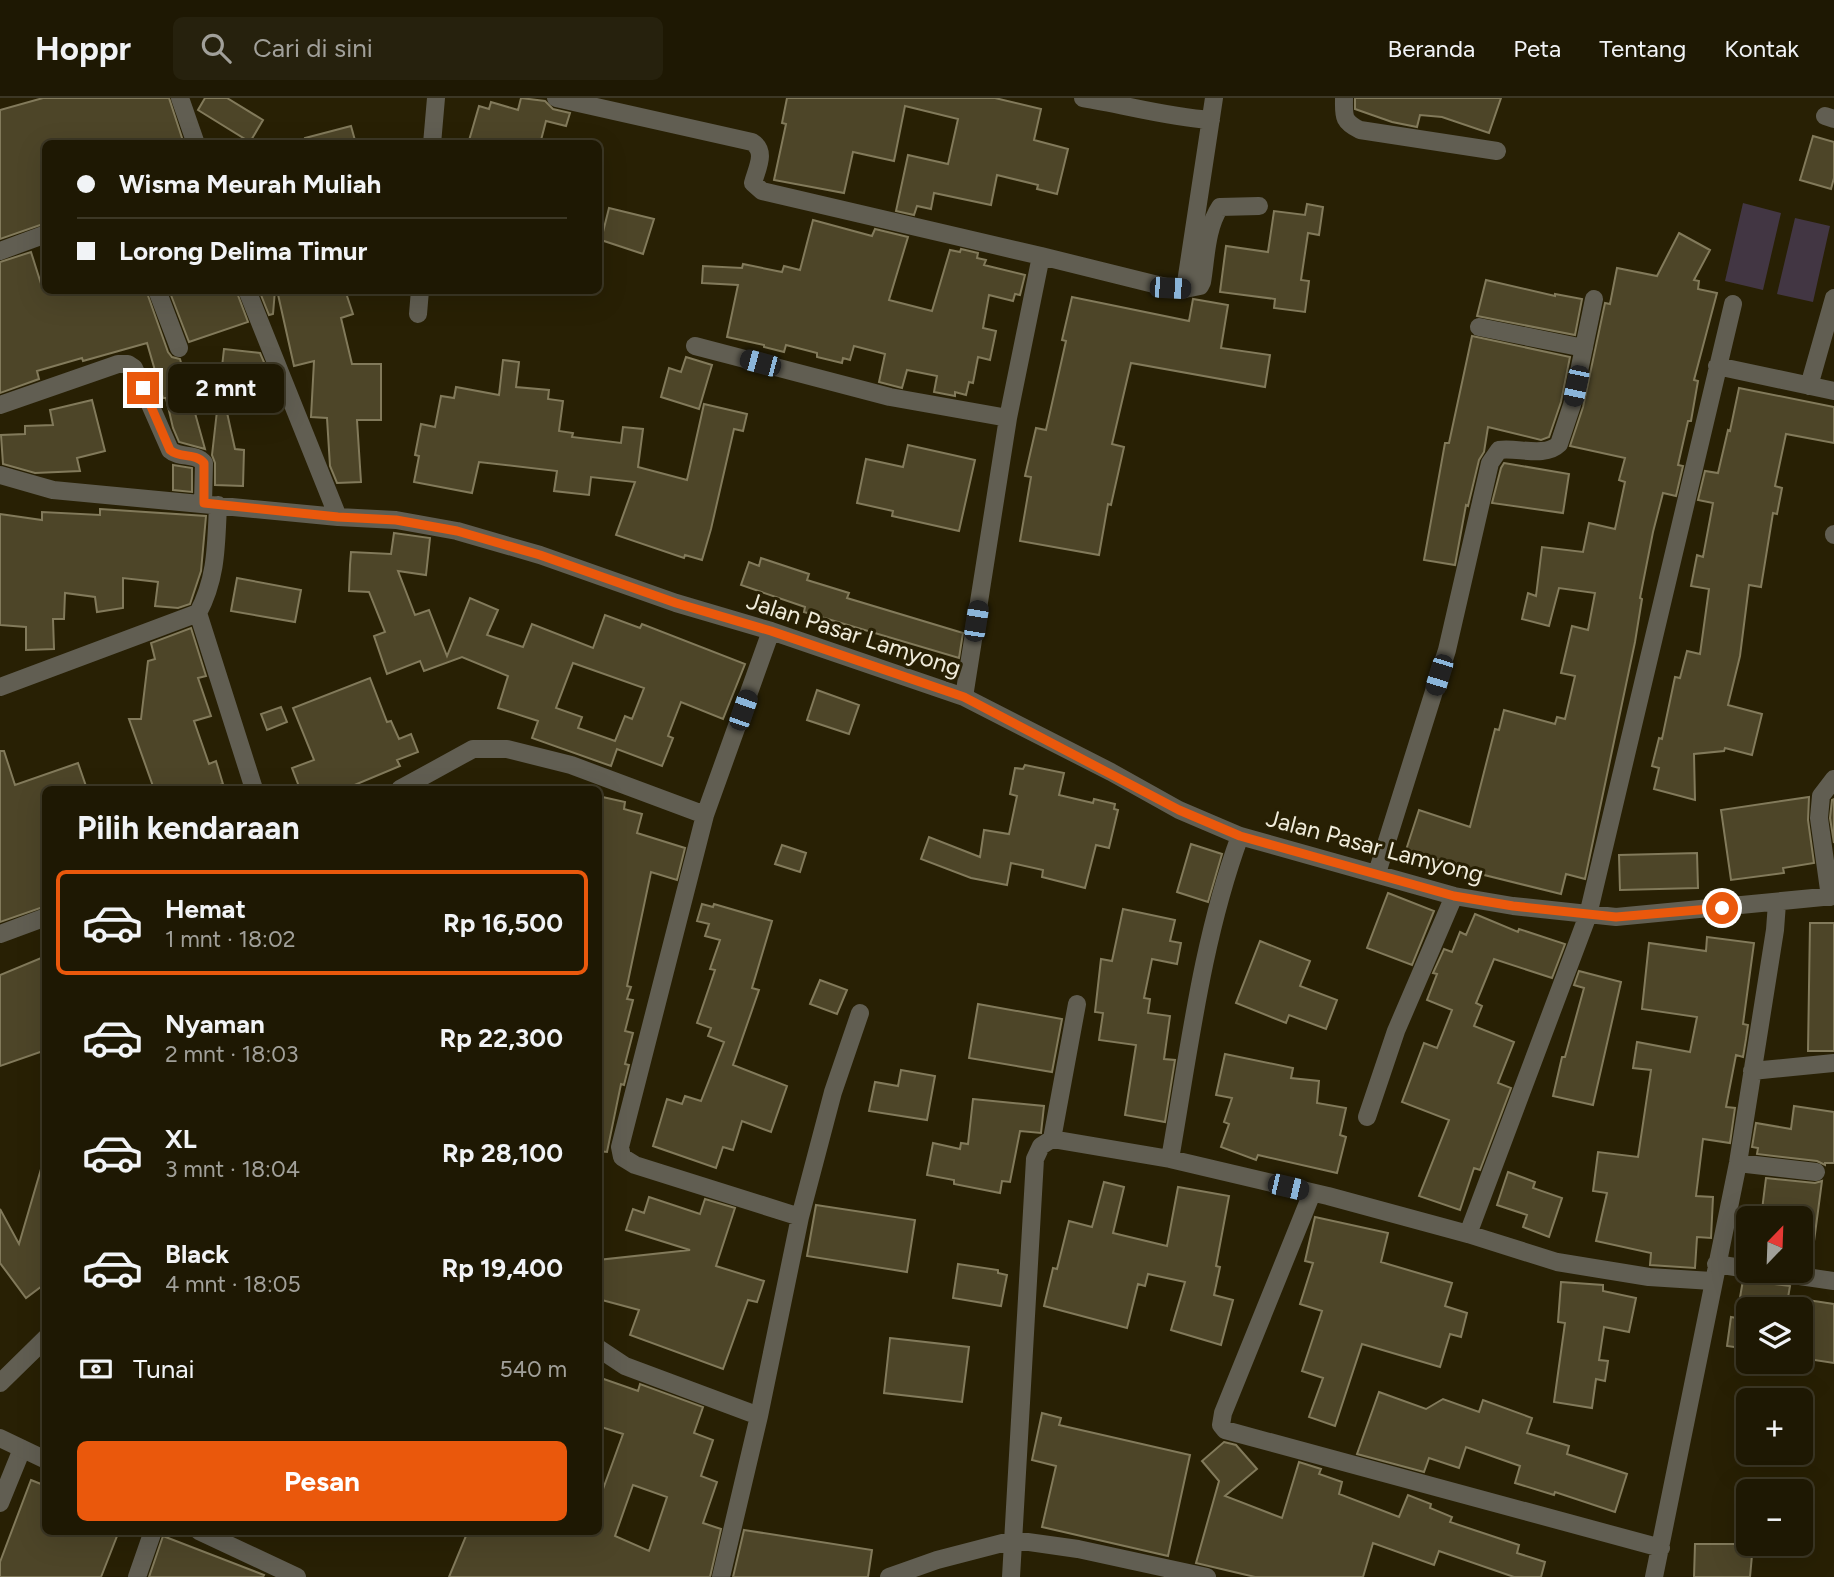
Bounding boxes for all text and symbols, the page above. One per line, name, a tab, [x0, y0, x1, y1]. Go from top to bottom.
search box	[173, 17, 663, 80]
text: Hoppr	[35, 29, 131, 68]
icon: search	[197, 29, 235, 67]
text: Cari di sini	[253, 32, 373, 64]
text: Beranda	[1388, 34, 1475, 63]
text: Peta	[1513, 34, 1561, 63]
text: Tentang	[1599, 34, 1686, 63]
text: Kontak	[1724, 34, 1799, 63]
text: Wisma Meurah Muliah	[119, 168, 381, 200]
text: Lorong Delima Timur	[119, 235, 367, 267]
car	[1149, 276, 1192, 300]
car	[737, 347, 784, 379]
car	[1562, 363, 1591, 409]
callout: 2 mnt	[168, 364, 283, 412]
route end	[127, 372, 159, 404]
text: 2 mnt	[195, 374, 257, 402]
street label: Jalan Pasar Lamyong	[743, 586, 965, 682]
car	[963, 599, 990, 643]
car	[1423, 652, 1456, 698]
car	[727, 687, 760, 733]
street label: Jalan Pasar Lamyong	[1263, 803, 1487, 889]
text: Pilih kendaraan	[77, 809, 300, 847]
icon: car	[81, 891, 144, 954]
route start	[1706, 892, 1738, 924]
text: Hemat	[165, 893, 246, 925]
text: Rp 16,500	[443, 907, 563, 939]
text: 1 mnt · 18:02	[165, 925, 296, 953]
icon: car	[81, 1006, 144, 1069]
text: Nyaman	[165, 1008, 265, 1040]
text: Rp 22,300	[439, 1022, 563, 1054]
text: 2 mnt · 18:03	[165, 1040, 299, 1068]
icon: car	[81, 1121, 144, 1184]
text: XL	[165, 1123, 197, 1155]
text: Rp 28,100	[442, 1137, 563, 1169]
text: 3 mnt · 18:04	[165, 1155, 300, 1183]
car	[1266, 1172, 1311, 1202]
north arrow	[1736, 1206, 1813, 1283]
map controls	[1736, 1206, 1813, 1556]
icon: car	[81, 1236, 144, 1299]
text: Black	[165, 1238, 229, 1270]
text: Rp 19,400	[442, 1252, 563, 1284]
text: 4 mnt · 18:05	[165, 1270, 301, 1298]
button: layers	[1736, 1297, 1813, 1374]
icon: cash	[77, 1350, 115, 1388]
text: Tunai	[133, 1353, 194, 1385]
text: 540 m	[499, 1355, 567, 1383]
button: +	[1736, 1388, 1813, 1465]
button: Pesan	[77, 1441, 567, 1521]
button: −	[1736, 1479, 1813, 1556]

